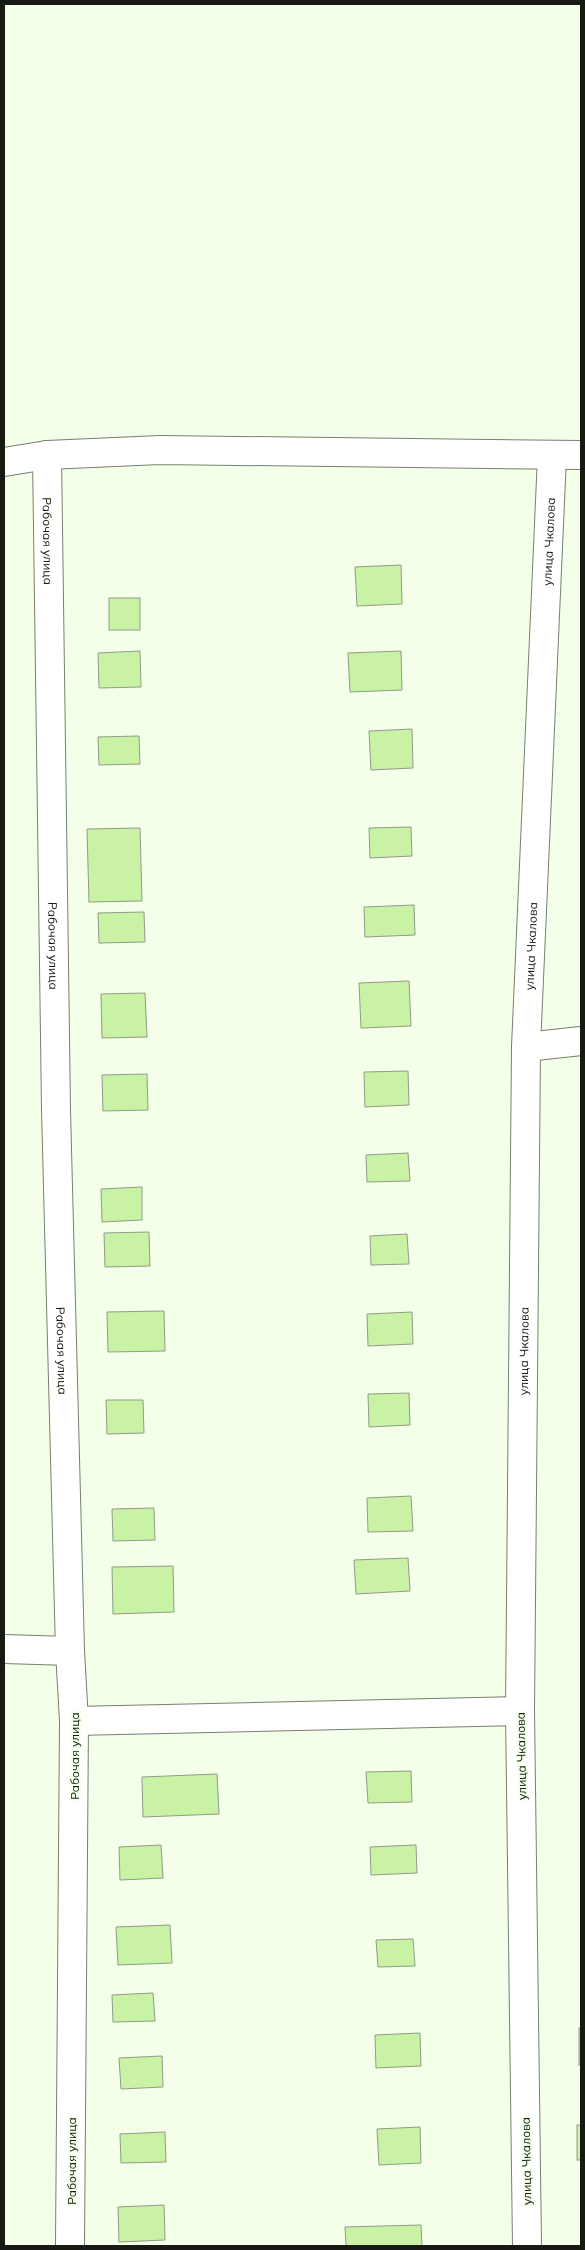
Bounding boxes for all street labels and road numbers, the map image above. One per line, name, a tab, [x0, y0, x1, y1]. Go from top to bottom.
street label: Рабочая улица	[40, 497, 56, 585]
street label: улица Чкалова	[539, 497, 558, 586]
street label: Рабочая улица	[46, 902, 62, 990]
street label: улица Чкалова	[521, 902, 540, 991]
street label: Рабочая улица	[54, 1307, 71, 1395]
street label: улица Чкалова	[515, 1307, 531, 1395]
street label: Рабочая улица	[67, 1712, 82, 1800]
street label: улица Чкалова	[513, 1712, 529, 1800]
street label: Рабочая улица	[64, 2117, 79, 2205]
street label: улица Чкалова	[518, 2117, 534, 2205]

